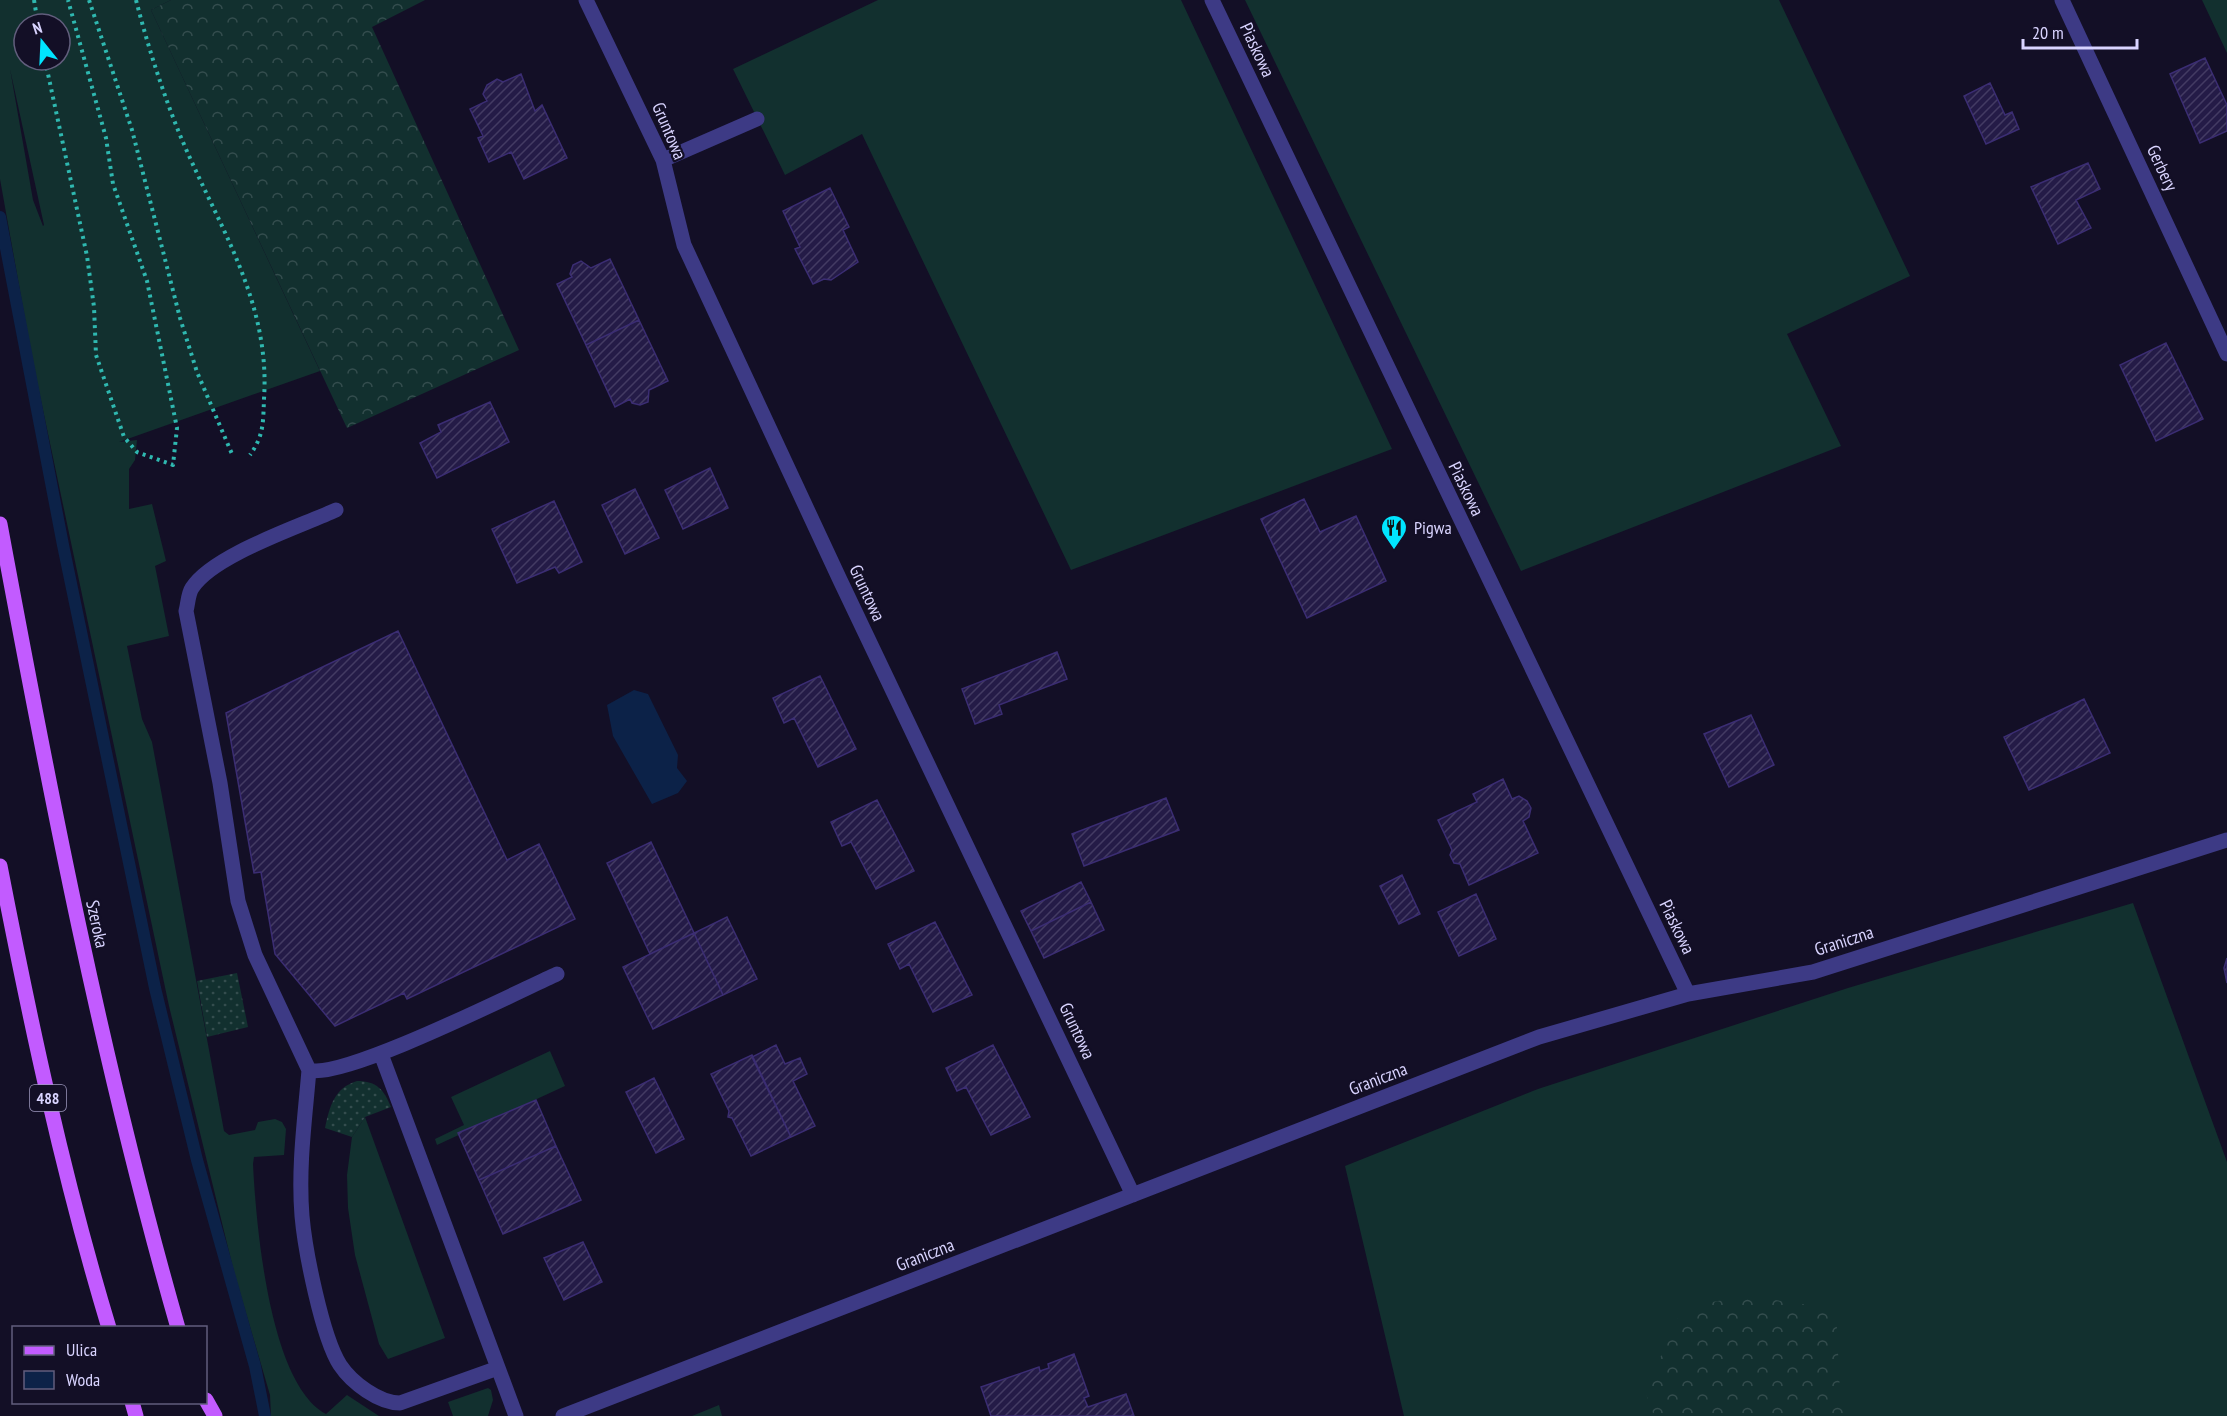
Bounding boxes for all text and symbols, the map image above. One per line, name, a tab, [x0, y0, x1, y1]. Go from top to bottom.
north arrow	[12, 12, 72, 72]
scale bar	[2023, 12, 2137, 50]
text: N	[30, 17, 45, 39]
street label: Piaskowa	[1235, 19, 1280, 81]
text: 20 m	[2032, 21, 2064, 44]
street label: Gruntowa	[647, 99, 692, 163]
street label: Gerbery	[2142, 141, 2183, 195]
street label: Piaskowa	[1443, 458, 1489, 520]
restaurant icon: Pigwa	[1379, 513, 1409, 551]
place label: Pigwa	[1414, 516, 1452, 539]
street label: Gruntowa	[844, 561, 891, 625]
street label: Piaskowa	[1654, 896, 1700, 958]
street label: Szeroka	[81, 898, 114, 950]
street label: Graniczna	[1811, 920, 1876, 961]
street label: Gruntowa	[1054, 999, 1101, 1063]
street label: Graniczna	[1345, 1057, 1410, 1100]
road number: 488	[30, 1085, 66, 1111]
street label: Graniczna	[892, 1233, 957, 1276]
legend	[12, 1326, 207, 1404]
text: Ulica	[66, 1338, 97, 1361]
text: Woda	[66, 1368, 100, 1391]

